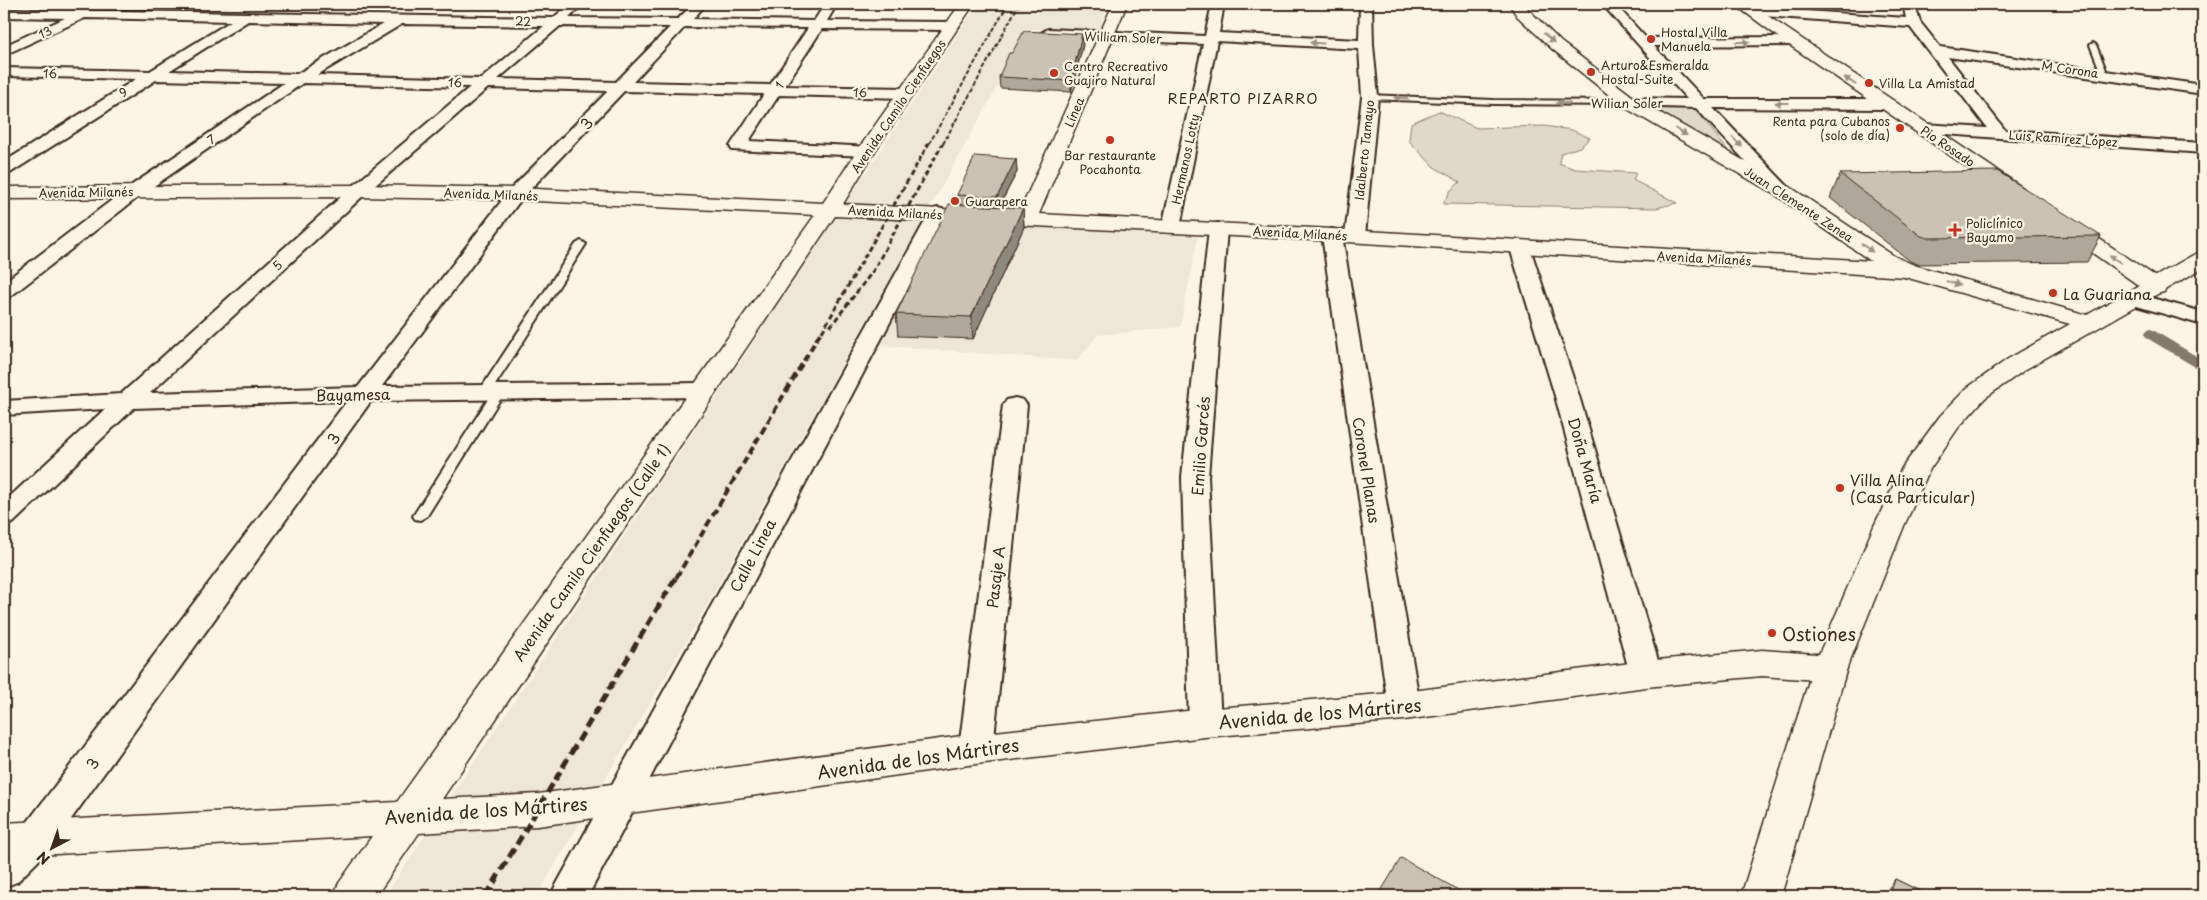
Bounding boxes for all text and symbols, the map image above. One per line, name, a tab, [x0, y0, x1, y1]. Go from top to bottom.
street label: 22	[515, 12, 531, 30]
street label: 13	[35, 21, 55, 43]
place label: Hostal Villa Manuela	[1661, 23, 1728, 55]
street label: William Soler	[1084, 27, 1162, 47]
one-way arrow	[1543, 33, 1556, 44]
marker: Hostal Villa Manuela	[1645, 33, 1657, 45]
street label: Avenida Camilo Cienfuegos	[846, 35, 950, 176]
one-way arrow	[1309, 38, 1325, 46]
one-way arrow	[1735, 38, 1751, 46]
place label: Arturo&Esmeralda Hostal-Suite	[1601, 56, 1710, 88]
street label: M Corona	[2040, 56, 2100, 82]
place label: Centro Recreativo Guajiro Natural	[1064, 57, 1168, 89]
street label: 16	[43, 64, 57, 82]
marker: Arturo&Esmeralda Hostal-Suite	[1585, 66, 1597, 78]
marker: Centro Recreativo Guajiro Natural	[1048, 67, 1060, 79]
street label: 16	[448, 73, 462, 91]
place label: Villa La Amistad	[1879, 74, 1975, 92]
one-way arrow	[1843, 76, 1857, 85]
marker: Villa La Amistad	[1863, 77, 1875, 89]
street label: 1	[770, 78, 788, 92]
street label: 9	[115, 83, 131, 101]
street label: 16	[853, 83, 867, 101]
district label: REPARTO PIZARRO	[1168, 88, 1318, 109]
street label: Línea	[1060, 94, 1089, 130]
one-way arrow	[1393, 94, 1409, 102]
street label: Wilian Soler	[1591, 94, 1663, 112]
one-way arrow	[1555, 98, 1571, 106]
street label: Idalberto Tamayo	[1350, 99, 1378, 201]
one-way arrow	[1774, 99, 1790, 107]
street label: 3	[574, 111, 598, 135]
street label: Hermanos Lotty	[1167, 112, 1203, 206]
place label: Renta para Cubanos (solo de día)	[1772, 112, 1891, 144]
street label: Pio Rosado	[1917, 121, 1979, 171]
marker: Renta para Cubanos (solo de día)	[1894, 122, 1906, 134]
street label: Luis Ramírez López	[2008, 125, 2118, 151]
one-way arrow	[1675, 128, 1688, 137]
street label: 7	[203, 130, 219, 148]
marker: Bar restaurante Pocahonta	[1104, 134, 1116, 146]
one-way arrow	[1731, 135, 1743, 147]
place label: Bar restaurante Pocahonta	[1064, 146, 1157, 178]
street label: Juan Clemente Zenea	[1741, 162, 1858, 246]
street label: Avenida Milanés	[39, 182, 134, 202]
street label: Avenida Milanés	[443, 183, 539, 205]
place label: Guarapera	[965, 192, 1028, 210]
marker: Guarapera	[949, 195, 961, 207]
street label: Avenida Milanés	[847, 201, 943, 223]
place label: Policlínico Bayamo	[1966, 214, 2023, 246]
street label: Avenida Milanés	[1252, 222, 1348, 244]
marker: Policlínico Bayamo	[1948, 223, 1962, 237]
one-way arrow	[1860, 243, 1874, 252]
street label: Avenida Milanés	[1656, 247, 1752, 269]
one-way arrow	[2109, 254, 2122, 264]
street label: 5	[268, 256, 286, 274]
one-way arrow	[1945, 279, 1960, 287]
place label: La Guariana	[2063, 282, 2152, 305]
marker: La Guariana	[2047, 287, 2059, 299]
street label: Bayamesa	[316, 382, 391, 406]
street label: Emilio Garcés	[1185, 396, 1215, 496]
street label: Doña María	[1563, 414, 1609, 506]
street label: Coronel Planas	[1347, 415, 1387, 525]
street label: 3	[321, 427, 345, 449]
street label: Avenida Camilo Cienfuegos (Calle 1)	[507, 439, 675, 665]
place label: Villa Alina (Casa Particular)	[1850, 468, 1975, 508]
marker: Villa Alina (Casa Particular)	[1834, 482, 1846, 494]
street label: Calle Linea	[723, 514, 781, 596]
street label: Pasaje A	[980, 545, 1010, 609]
place label: Ostiones	[1782, 620, 1856, 647]
marker: Ostiones	[1766, 627, 1778, 639]
street label: Avenida de los Mártires	[1217, 691, 1423, 735]
street label: Avenida de los Mártires	[815, 730, 1021, 786]
street label: 3	[80, 752, 104, 774]
street label: Avenida de los Mártires	[384, 789, 588, 831]
north arrow	[28, 822, 78, 872]
text: N	[32, 847, 54, 870]

